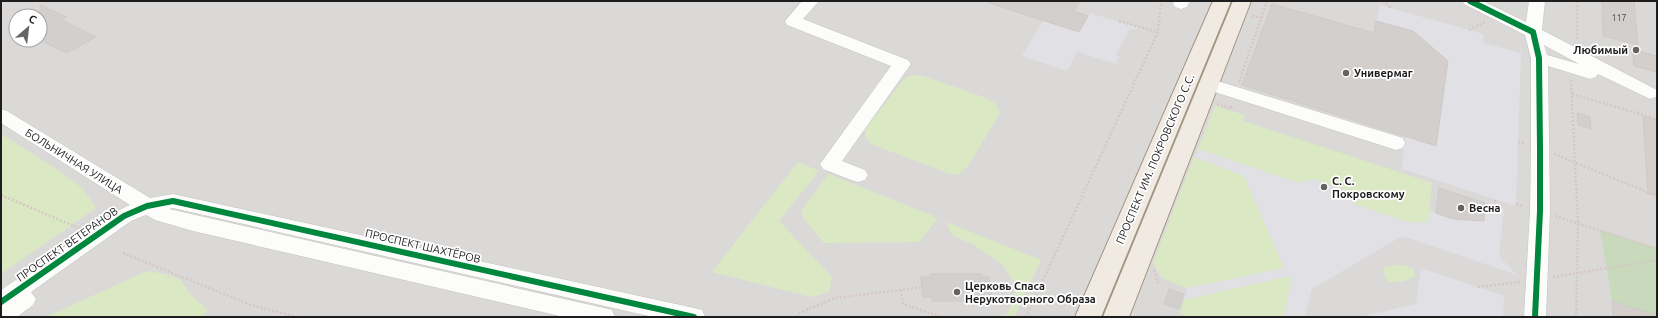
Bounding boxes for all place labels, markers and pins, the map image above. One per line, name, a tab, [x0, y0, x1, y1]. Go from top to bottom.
place label: Любимый	[1573, 44, 1628, 56]
marker: Любимый	[1631, 45, 1641, 55]
place label: Универмаг	[1354, 67, 1413, 79]
marker: Универмаг	[1341, 68, 1351, 78]
place label: С. С. Покровскому	[1332, 175, 1405, 200]
marker: С. С. Покровскому	[1319, 182, 1329, 192]
place label: Весна	[1469, 202, 1501, 214]
marker: Весна	[1456, 203, 1466, 213]
place label: Церковь Спаса Нерукотворного Образа	[965, 280, 1096, 305]
marker: Церковь Спаса Нерукотворного Образа	[952, 287, 962, 297]

